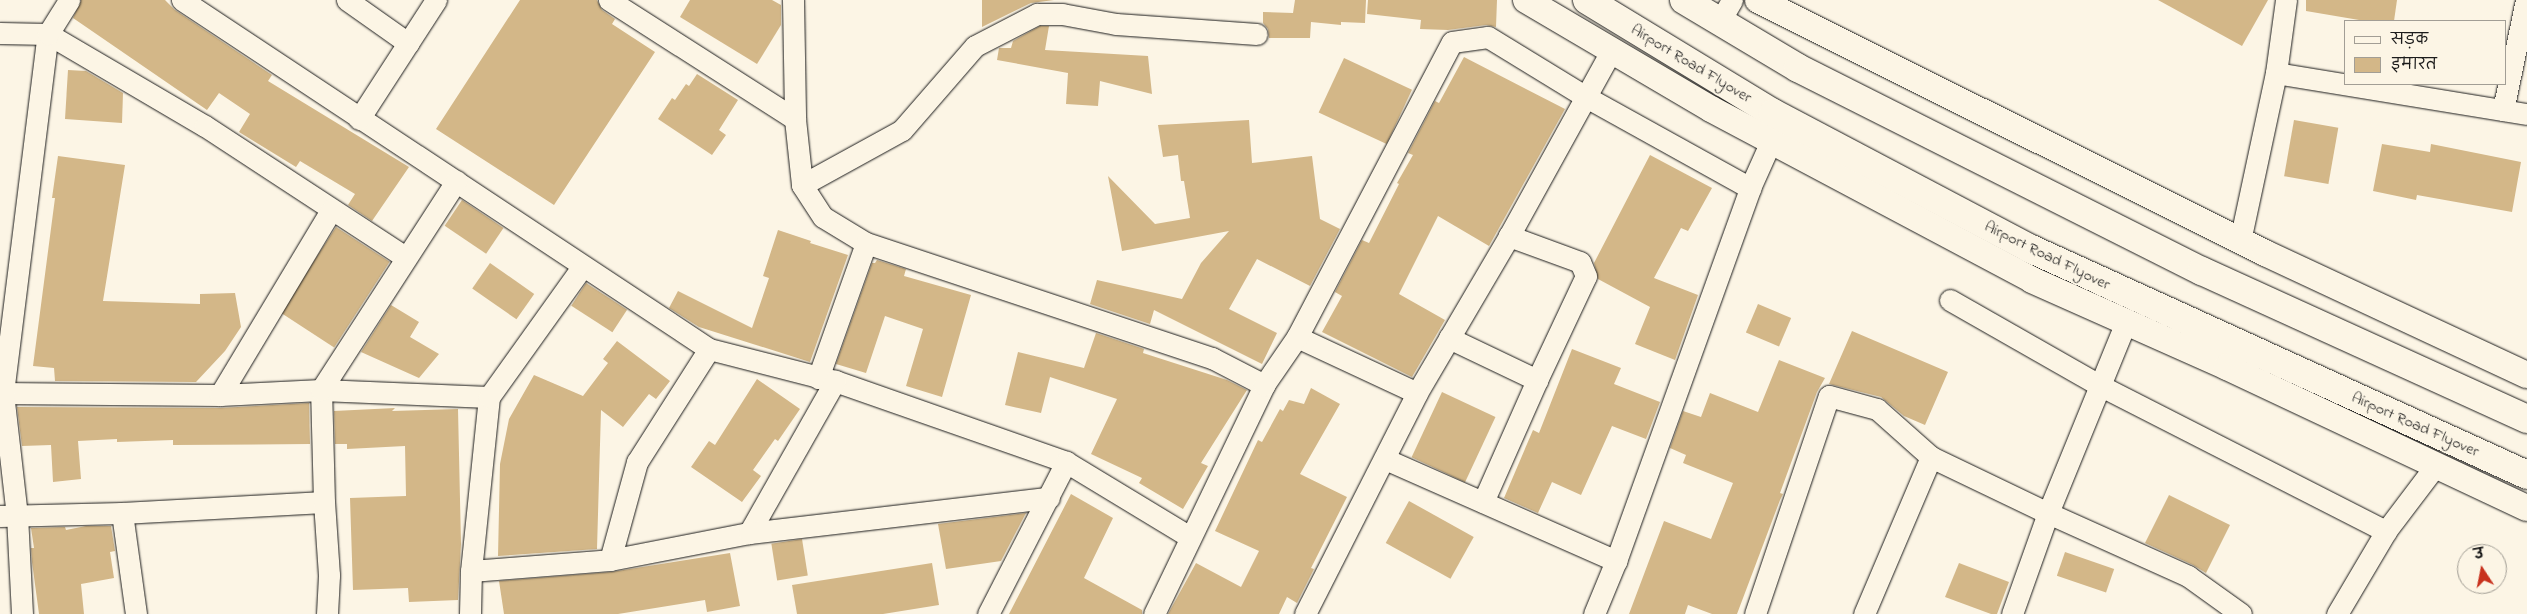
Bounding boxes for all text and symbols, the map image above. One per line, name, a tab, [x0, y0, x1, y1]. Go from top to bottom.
street label: Airport Road Flyover	[1627, 20, 1755, 108]
legend	[2344, 20, 2507, 85]
text: सड़क	[2391, 29, 2428, 51]
text: इमारत	[2391, 54, 2437, 76]
street label: Airport Road Flyover	[1981, 217, 2113, 295]
street label: Airport Road Flyover	[2348, 388, 2482, 462]
north arrow	[2457, 544, 2507, 594]
text: उ	[2473, 544, 2486, 566]

